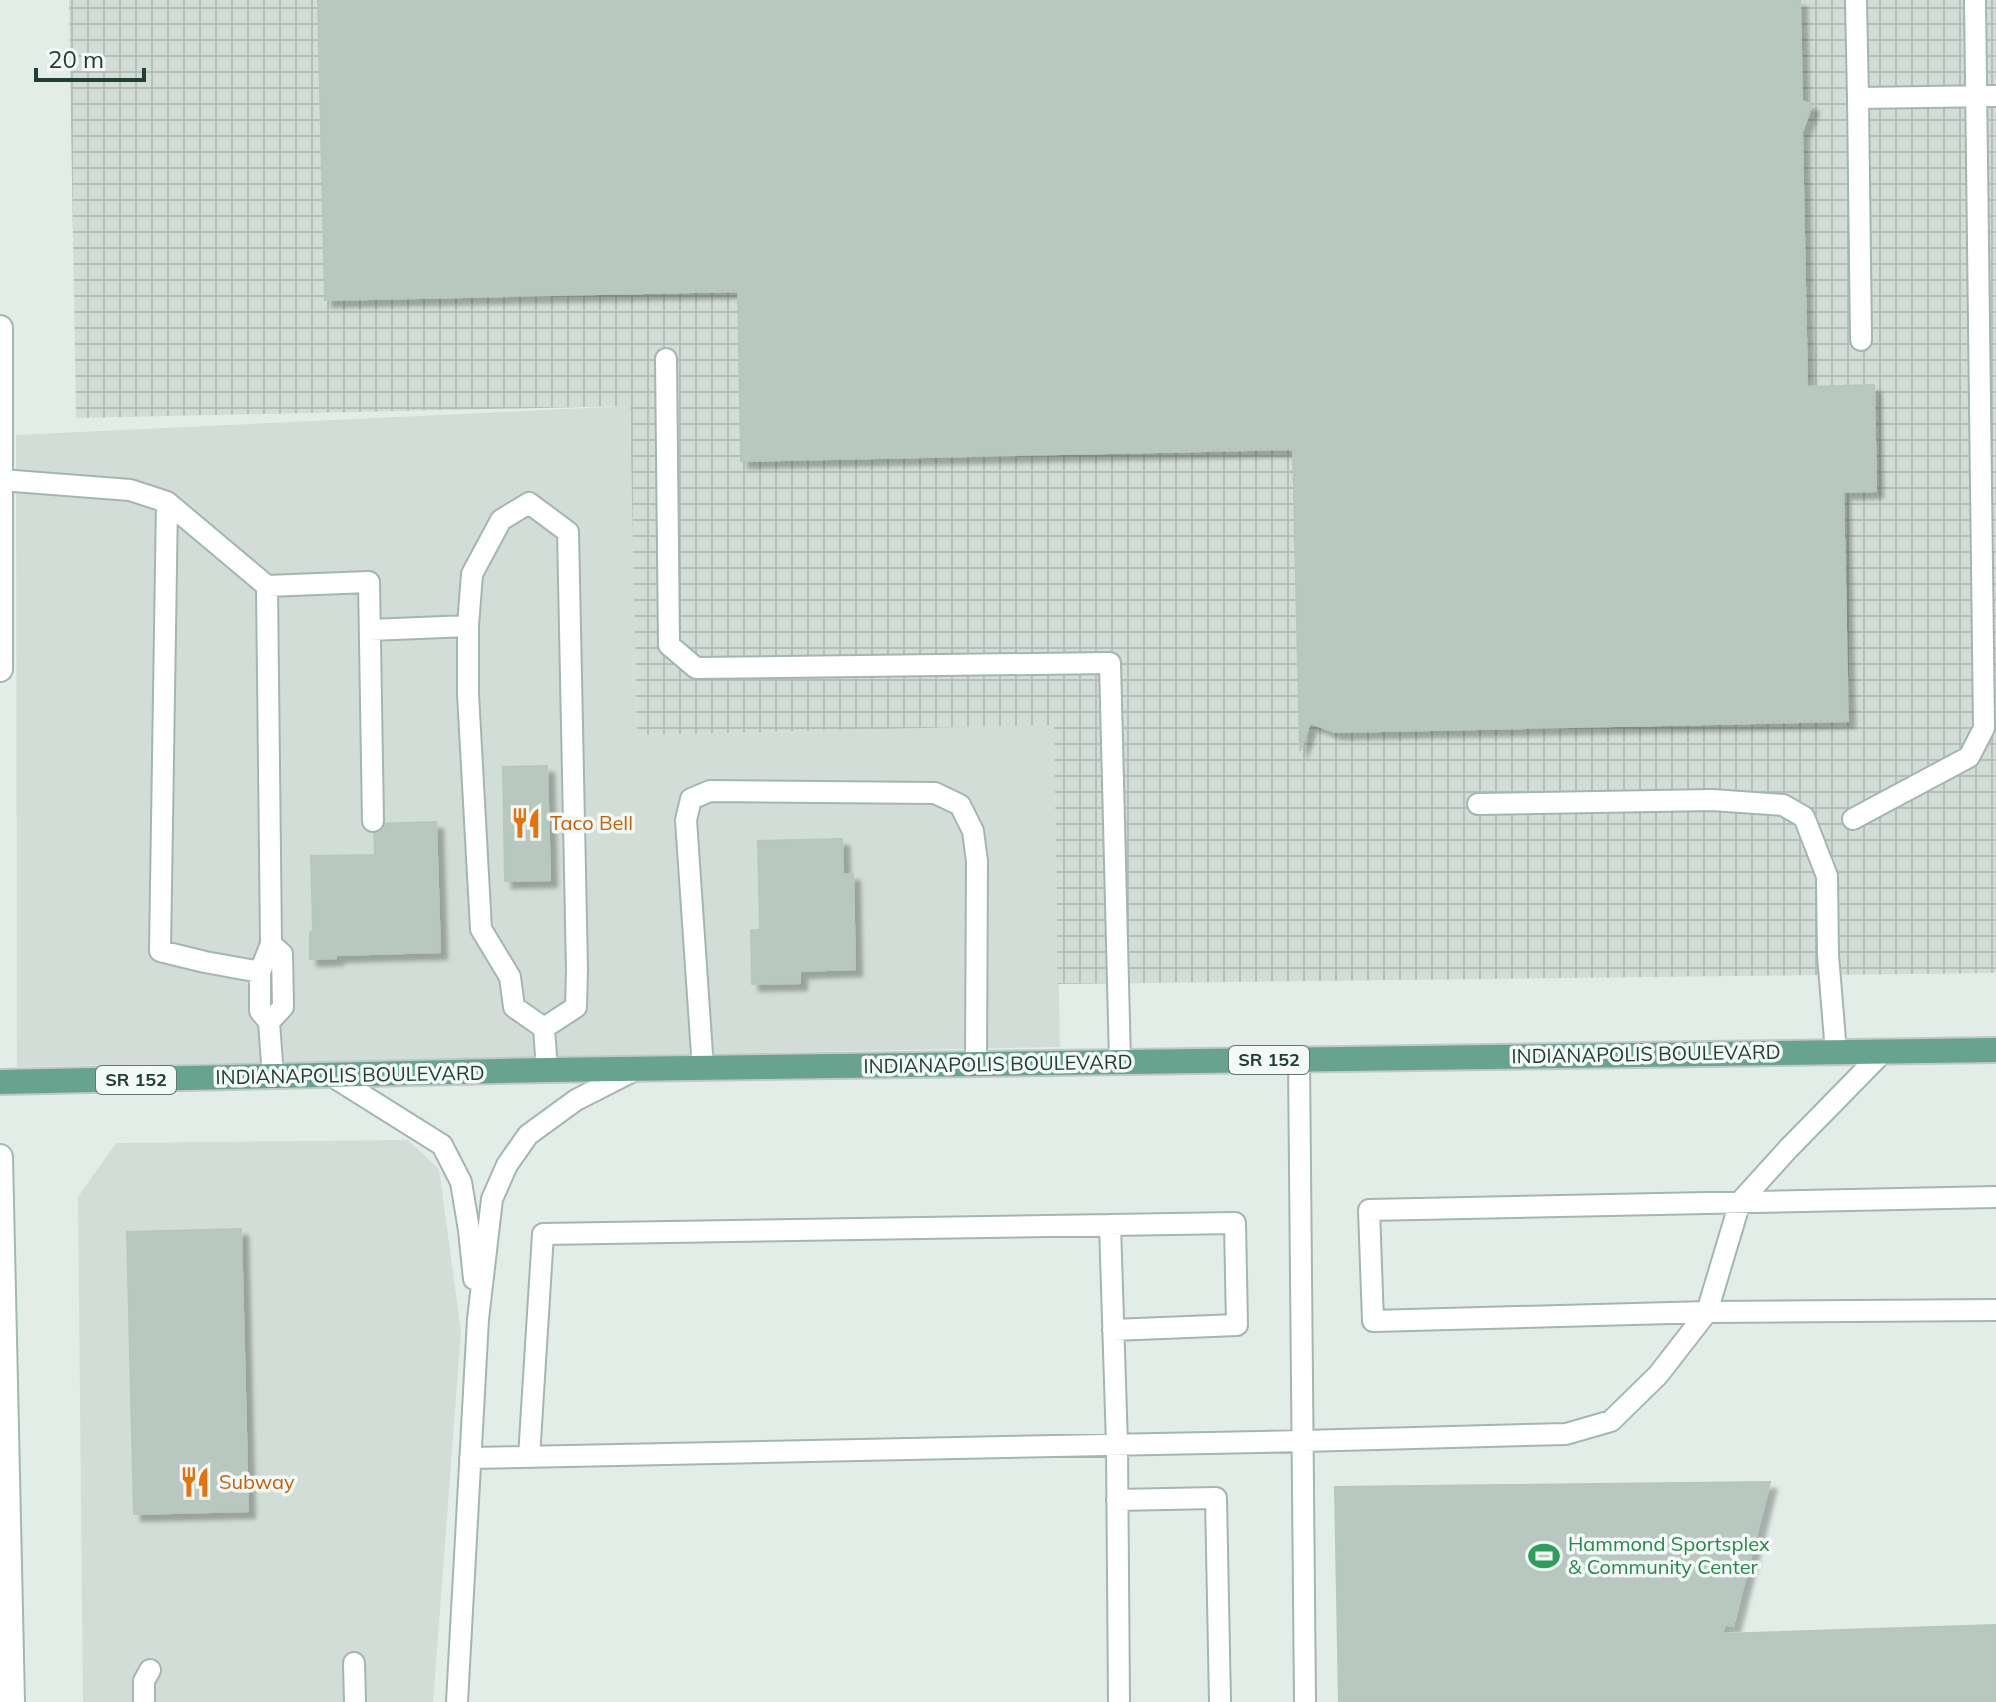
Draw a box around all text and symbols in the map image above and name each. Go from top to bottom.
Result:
scale bar [36,32,144,82]
text: 20 m [48,44,104,74]
restaurant icon: Taco Bell [509,806,543,840]
place label: Taco Bell [550,810,633,835]
street label: INDIANAPOLIS BOULEVARD [1511,1039,1781,1068]
road number: SR 152 [1229,1046,1309,1074]
street label: INDIANAPOLIS BOULEVARD [863,1049,1133,1078]
street label: INDIANAPOLIS BOULEVARD [215,1060,485,1089]
road number: SR 152 [96,1066,176,1094]
restaurant icon: Subway [178,1465,212,1499]
place label: Subway [219,1469,295,1494]
place label: Hammond Sportsplex & Community Center [1568,1531,1770,1579]
sports icon: Hammond Sportsplex & Community Center [1527,1539,1561,1573]

